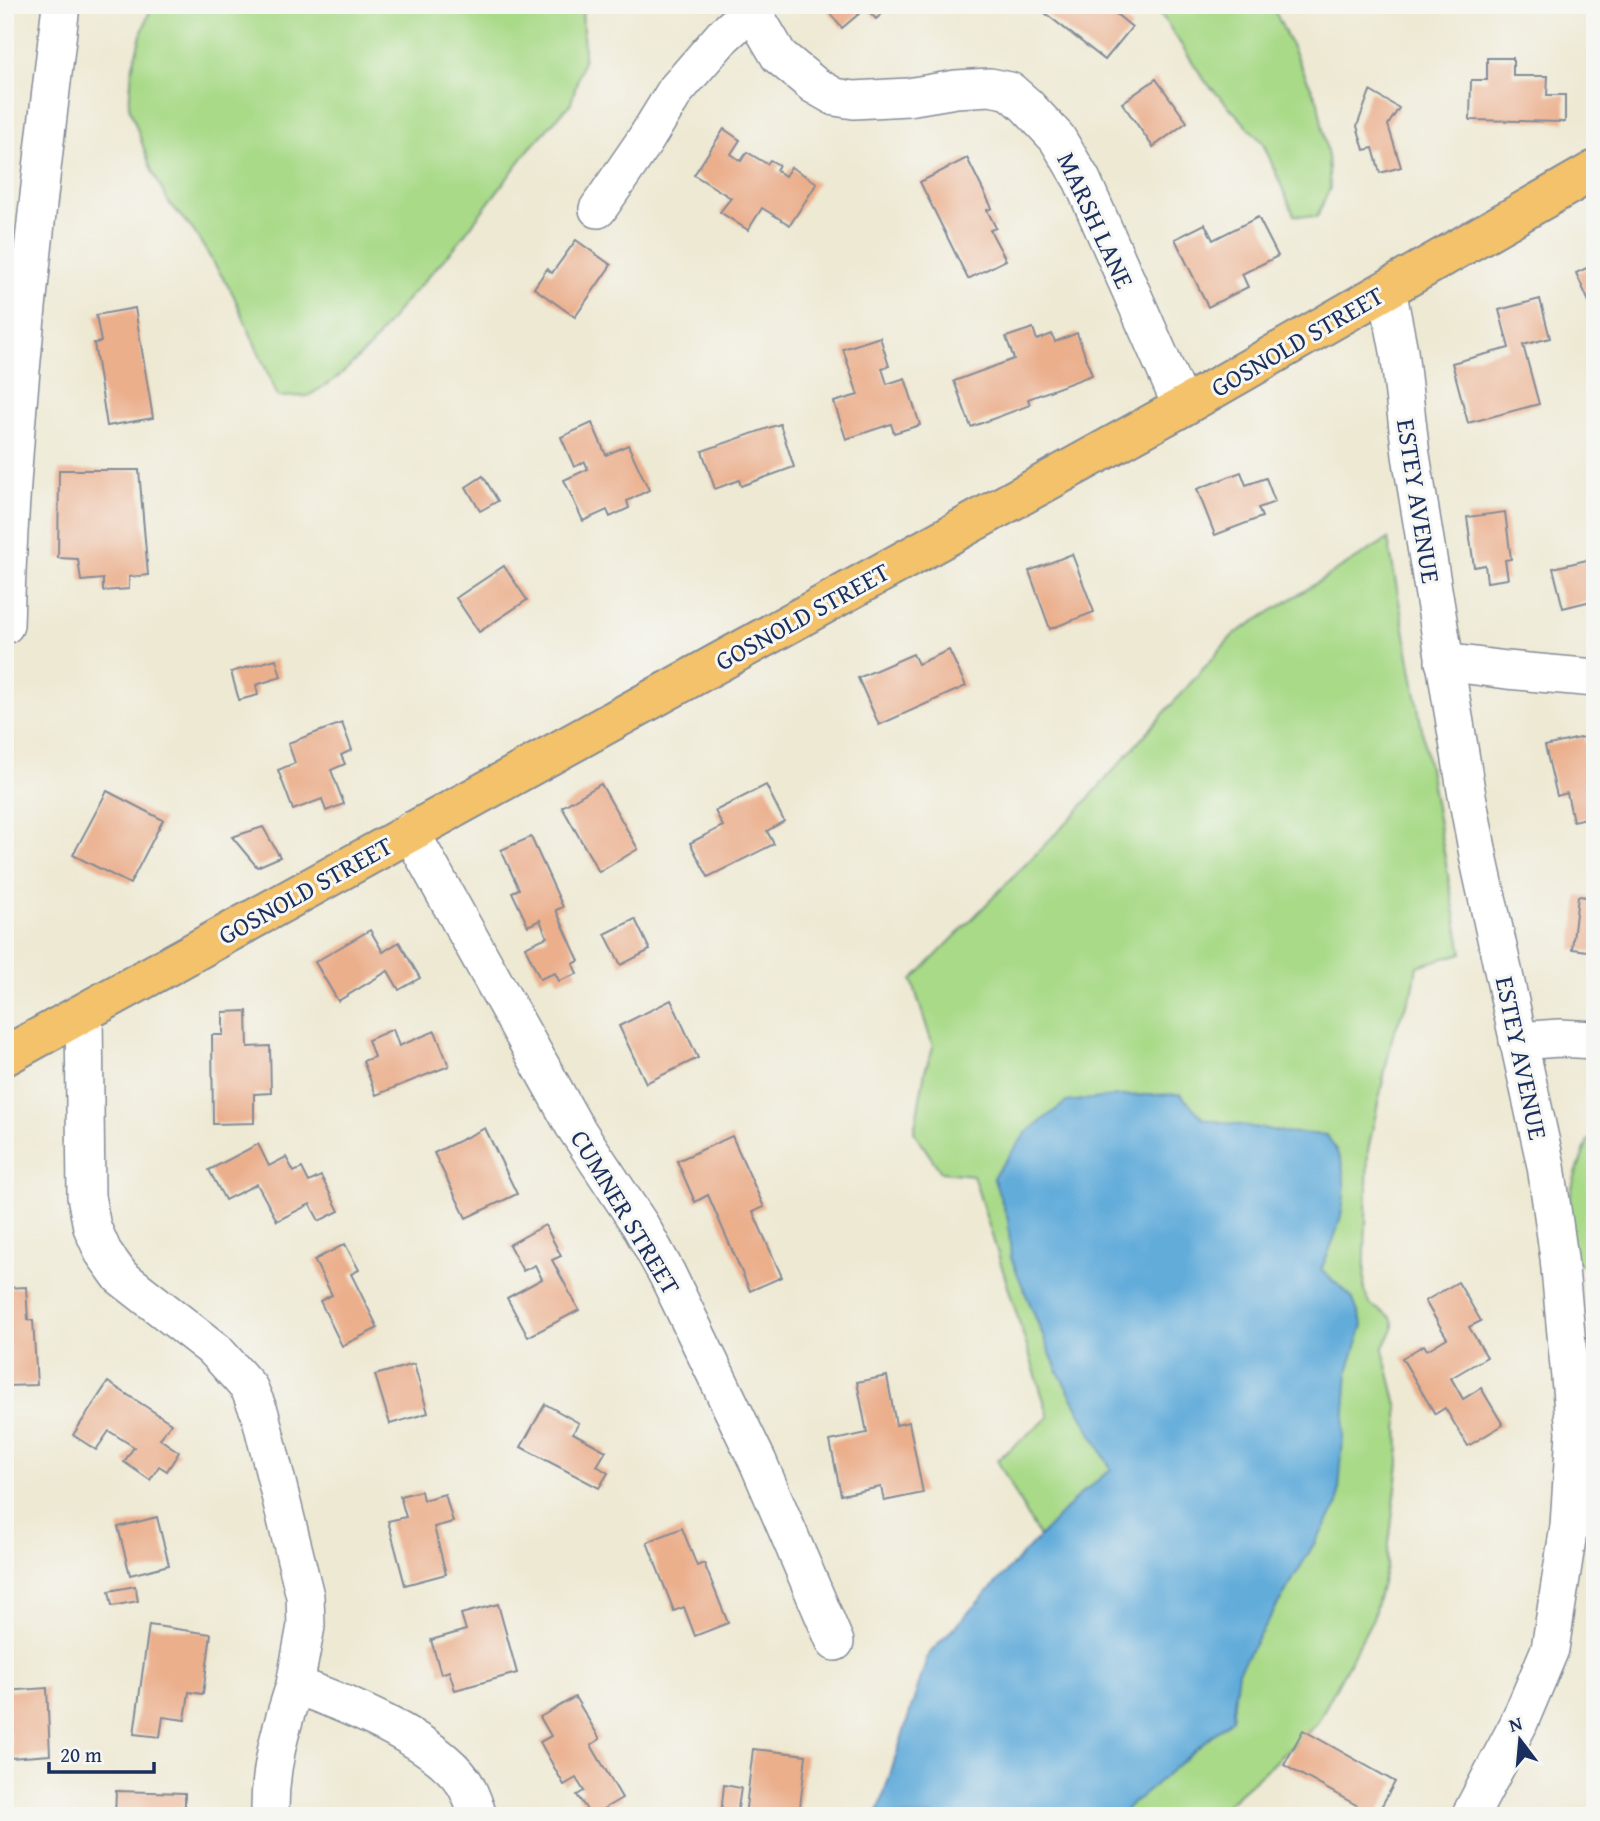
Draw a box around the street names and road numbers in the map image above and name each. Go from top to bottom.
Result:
street label: MARSH LANE [1047,145,1145,295]
street label: GOSNOLD STREET [1203,275,1391,406]
street label: ESTEY AVENUE [1387,416,1451,586]
street label: GOSNOLD STREET [708,552,897,680]
street label: GOSNOLD STREET [211,826,400,954]
street label: ESTEY AVENUE [1486,973,1558,1143]
street label: CUMNER STREET [561,1122,691,1302]

